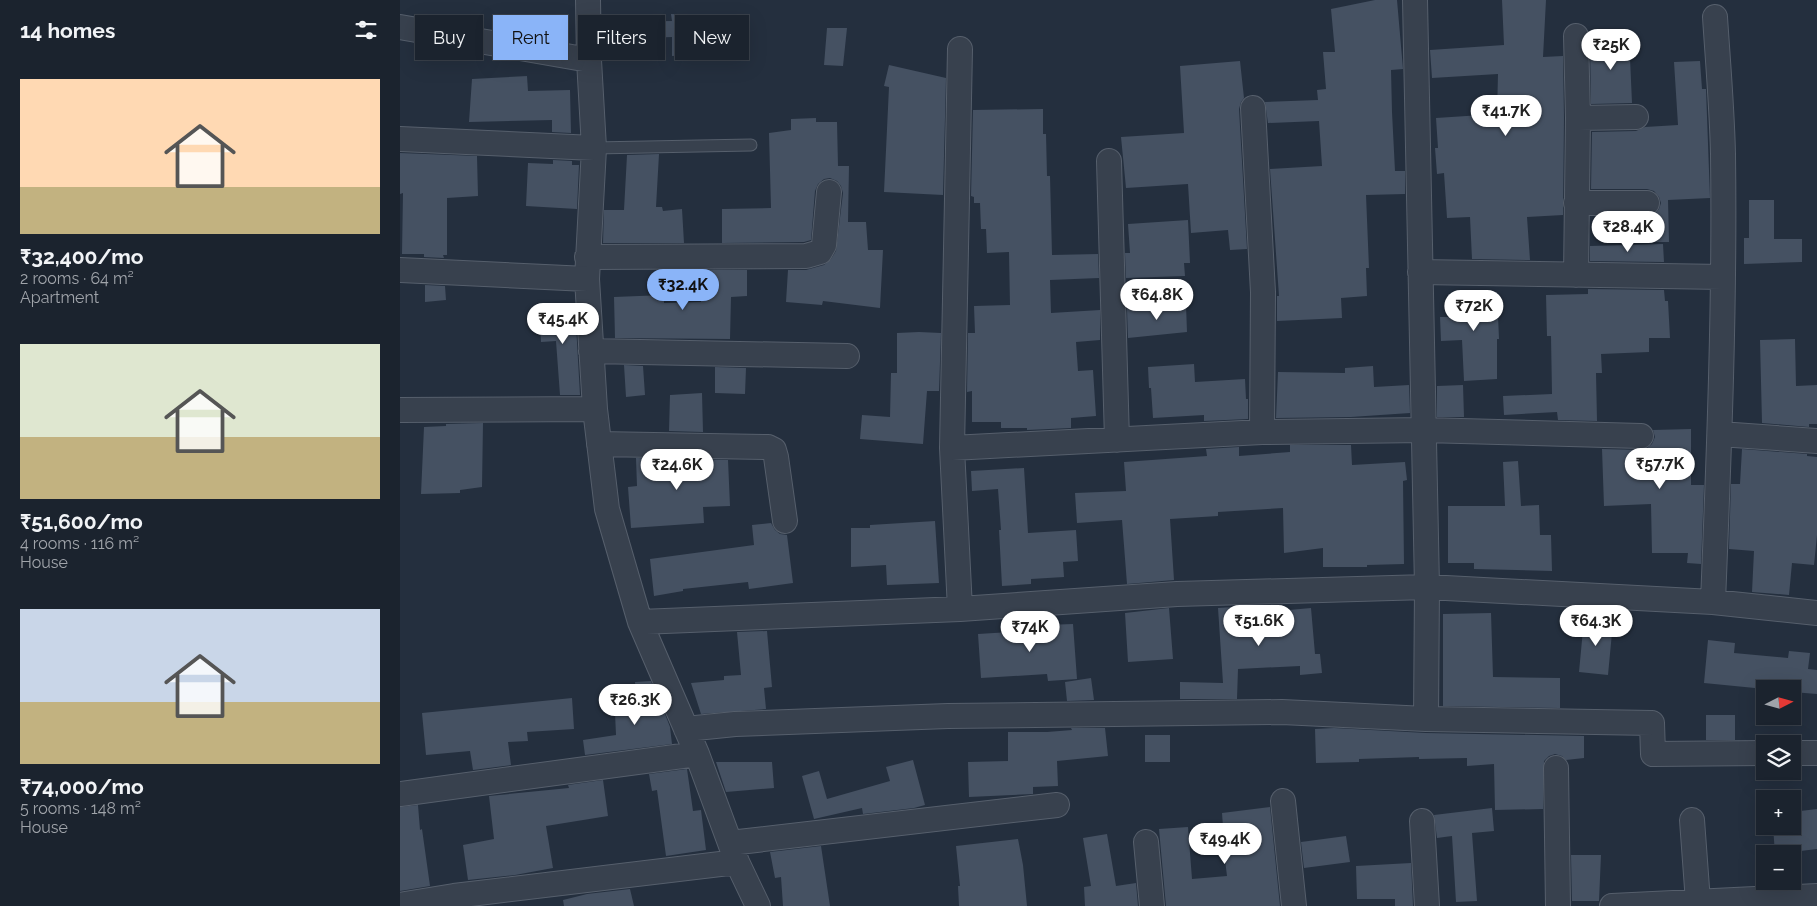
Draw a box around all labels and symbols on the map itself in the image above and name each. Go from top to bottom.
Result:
pin: ₹25K [1581,28,1641,71]
pin: ₹41.7K [1465,94,1547,137]
pin: ₹28.4K [1587,210,1669,253]
pin: ₹32.4K [642,268,724,311]
pin: ₹64.8K [1116,278,1198,321]
pin: ₹72K [1444,290,1504,332]
pin: ₹45.4K [522,302,604,345]
pin: ₹24.6K [636,448,718,491]
pin: ₹57.7K [1619,448,1701,490]
pin: ₹51.6K [1218,604,1300,647]
pin: ₹64.3K [1555,604,1637,647]
pin: ₹74K [1000,610,1060,653]
north arrow [1756,680,1801,725]
pin: ₹26.3K [594,684,676,726]
pin: ₹49.4K [1184,822,1266,865]

